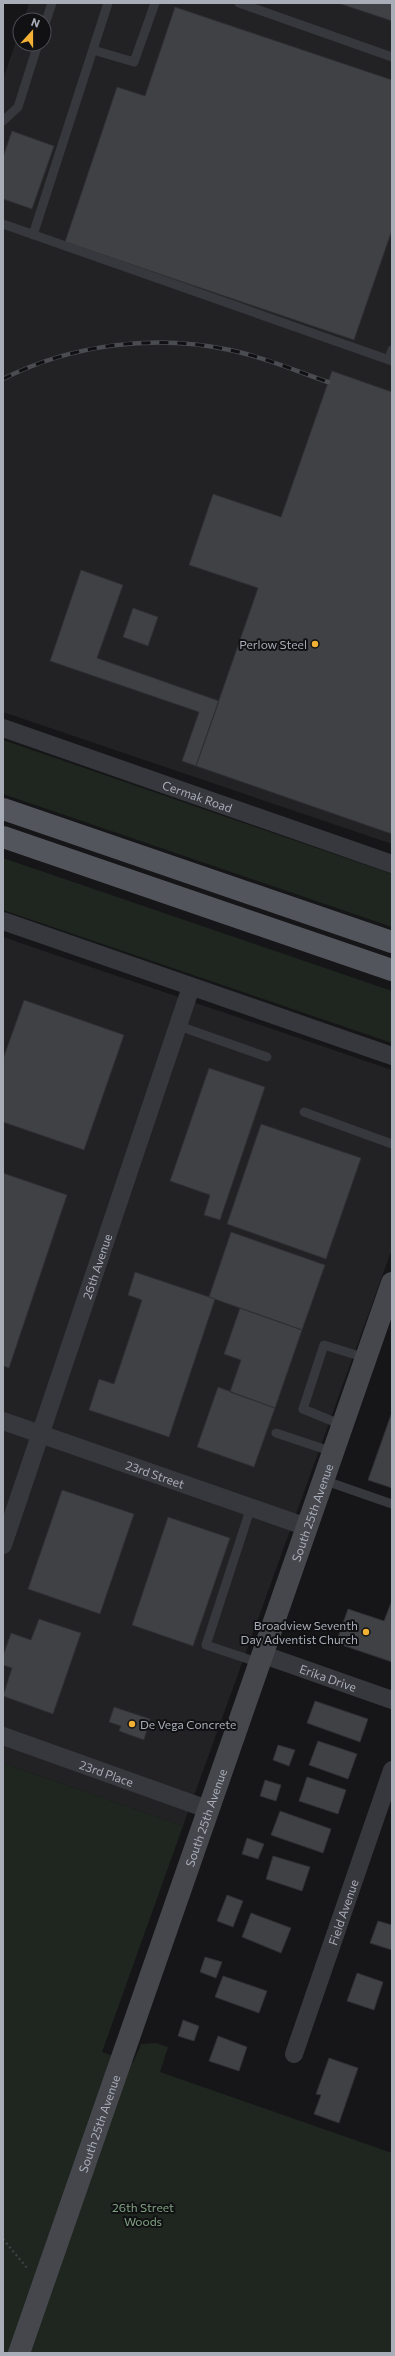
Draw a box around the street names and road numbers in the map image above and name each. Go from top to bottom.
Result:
street label: Cermak Road [161,777,234,815]
street label: 26th Avenue [79,1232,114,1301]
street label: 23rd Street [124,1457,186,1491]
street label: South 25th Avenue [288,1462,335,1563]
street label: Erika Drive [298,1661,358,1694]
street label: 23rd Place [78,1757,136,1789]
street label: South 25th Avenue [182,1767,229,1868]
street label: Field Avenue [325,1877,361,1947]
street label: South 25th Avenue [75,2073,123,2174]

